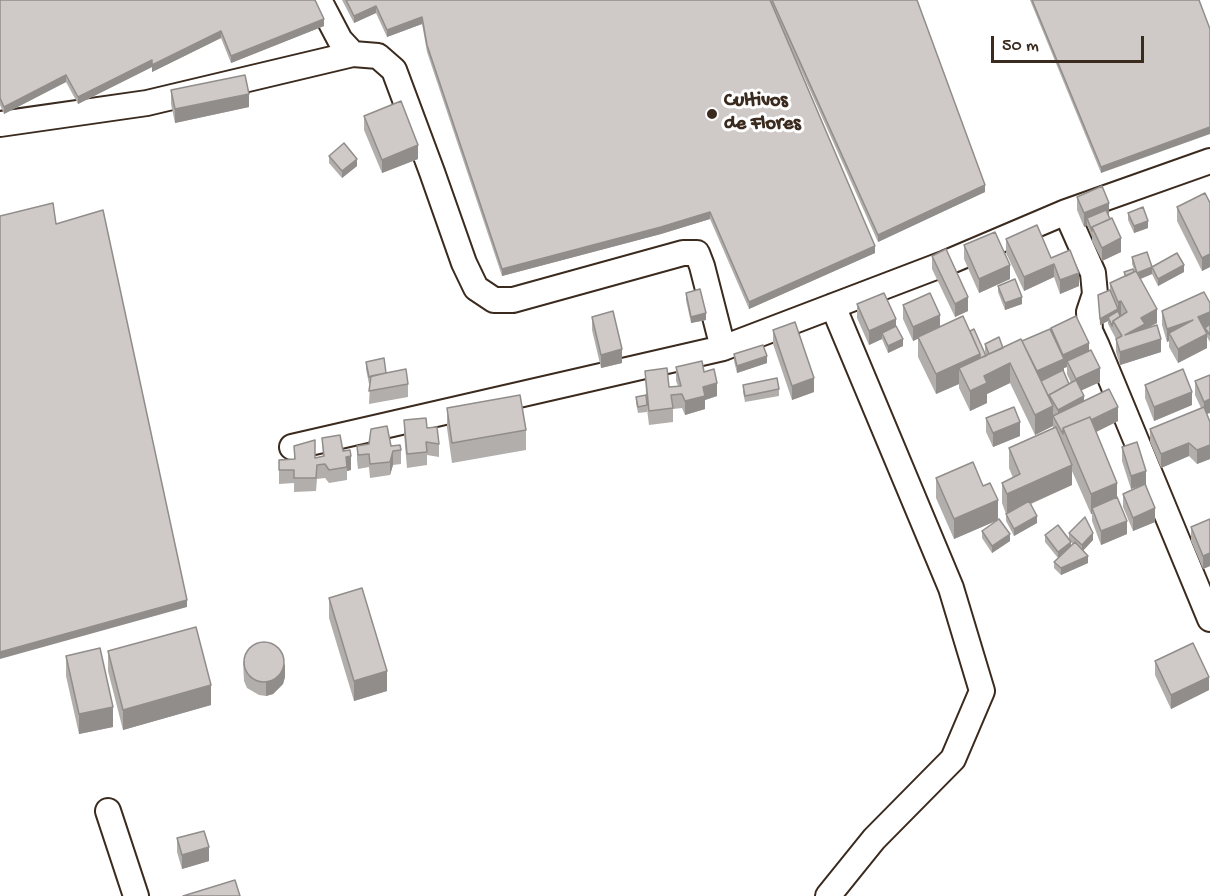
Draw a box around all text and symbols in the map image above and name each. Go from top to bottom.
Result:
scale bar [994,24,1147,62]
text: 50 m [1002,36,1039,57]
place label: Cultivos de Flores [724,90,801,137]
marker: Cultivos de Flores [705,107,719,121]

